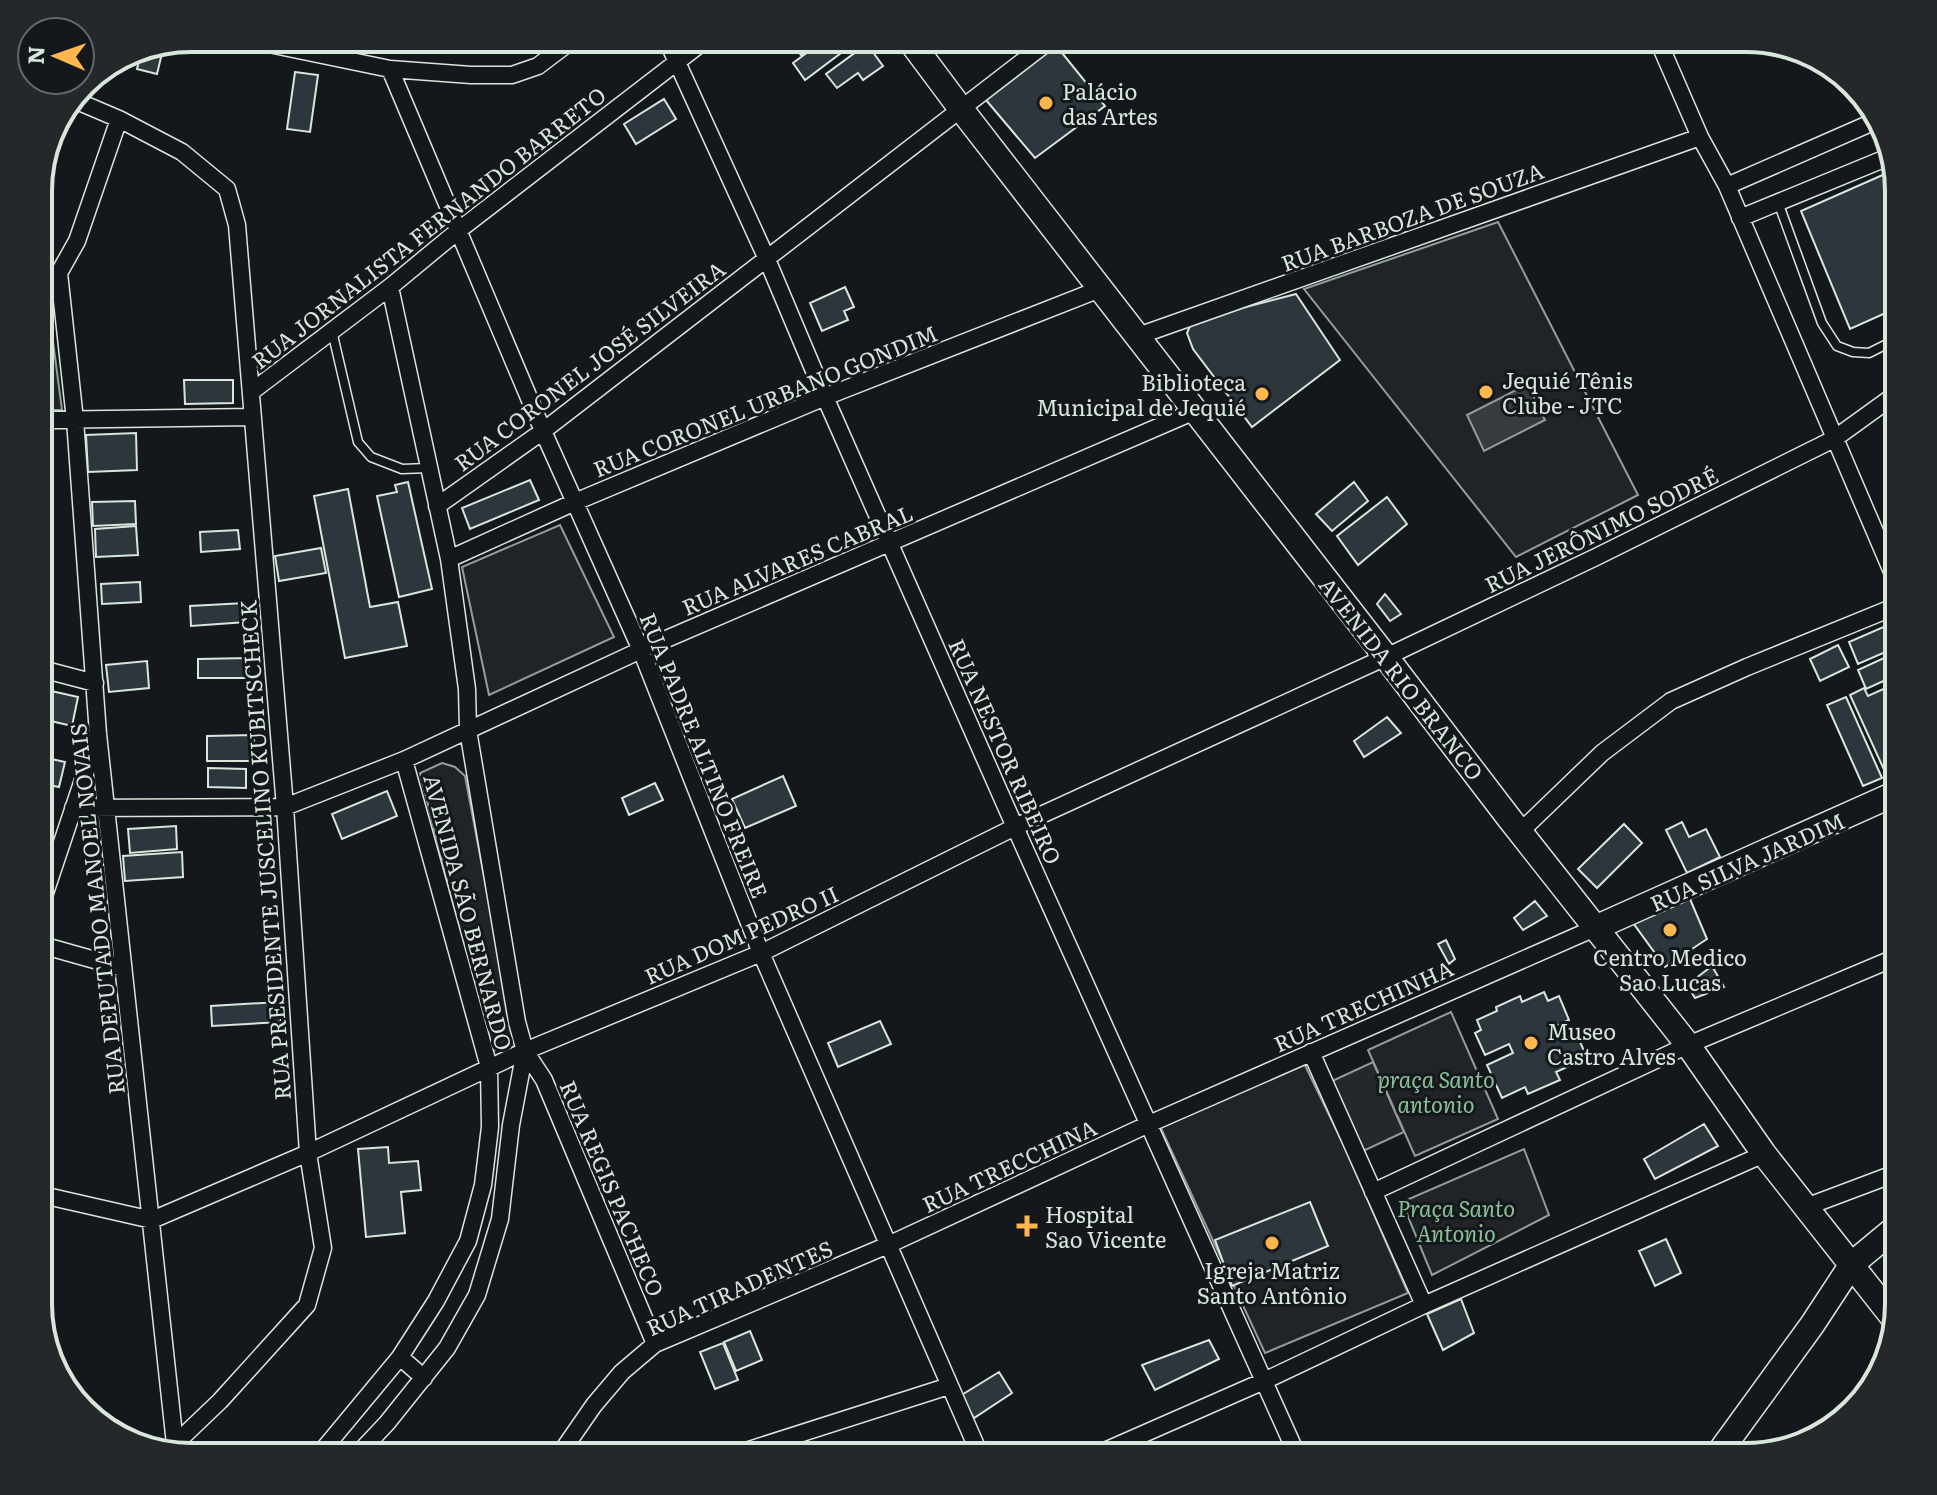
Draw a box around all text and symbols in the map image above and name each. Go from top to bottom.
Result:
north arrow [16,16,96,96]
text: N [18,45,51,65]
place label: Palácio das Artes [1062,74,1157,132]
street label: RUA JORNALISTA FERNANDO BARRETO [244,78,612,376]
marker: Palácio das Artes [1037,94,1055,112]
street label: RUA BARBOZA DE SOUZA [1276,153,1548,279]
street label: RUA CORONEL JOSÉ SILVEIRA [447,252,731,478]
street label: RUA CORONEL URBANO GONDIM [588,316,942,484]
place label: Jequié Tênis Clube - JTC [1502,363,1633,421]
place label: Biblioteca Municipal de Jequié [1036,365,1246,423]
marker: Jequié Tênis Clube - JTC [1477,383,1495,401]
marker: Biblioteca Municipal de Jequié [1253,385,1271,403]
street label: RUA JERÔNIMO SODRÉ [1479,458,1723,600]
street label: RUA ALVARES CABRAL [676,495,918,623]
street label: AVENIDA RIO BRANCO [1312,569,1492,787]
street label: RUA PRESIDENTE JUSCELINO KUBITSCHECK [230,598,298,1101]
street label: RUA PADRE ALTINO FREIRE [633,607,777,903]
street label: RUA NESTOR RIBEIRO [941,633,1071,869]
street label: RUA DEPUTADO MANOEL NOVAIS [60,722,132,1096]
street label: AVENIDA SÃO BERNARDO [416,770,522,1054]
street label: RUA SILVA JARDIM [1644,803,1850,919]
street label: RUA DOM PEDRO II [639,876,843,992]
marker: Centro Medico Sao Lucas [1661,921,1679,939]
place label: Centro Medico Sao Lucas [1593,940,1747,998]
street label: RUA TRECHINHA [1268,951,1458,1059]
place label: Museo Castro Alves [1547,1014,1676,1072]
marker: Museo Castro Alves [1522,1034,1540,1052]
park label: praça Santo antonio [1377,1062,1495,1120]
street label: RUA REGIS PACHECO [553,1075,673,1301]
street label: RUA TRECCHINA [916,1110,1102,1220]
park label: Praça Santo Antonio [1397,1191,1515,1249]
place label: Hospital Sao Vicente [1045,1197,1166,1255]
marker: Hospital Sao Vicente [1016,1215,1038,1237]
street label: RUA TIRADENTES [640,1231,838,1343]
marker: Igreja Matriz Santo Antônio [1263,1234,1281,1252]
place label: Igreja Matriz Santo Antônio [1197,1253,1347,1311]

